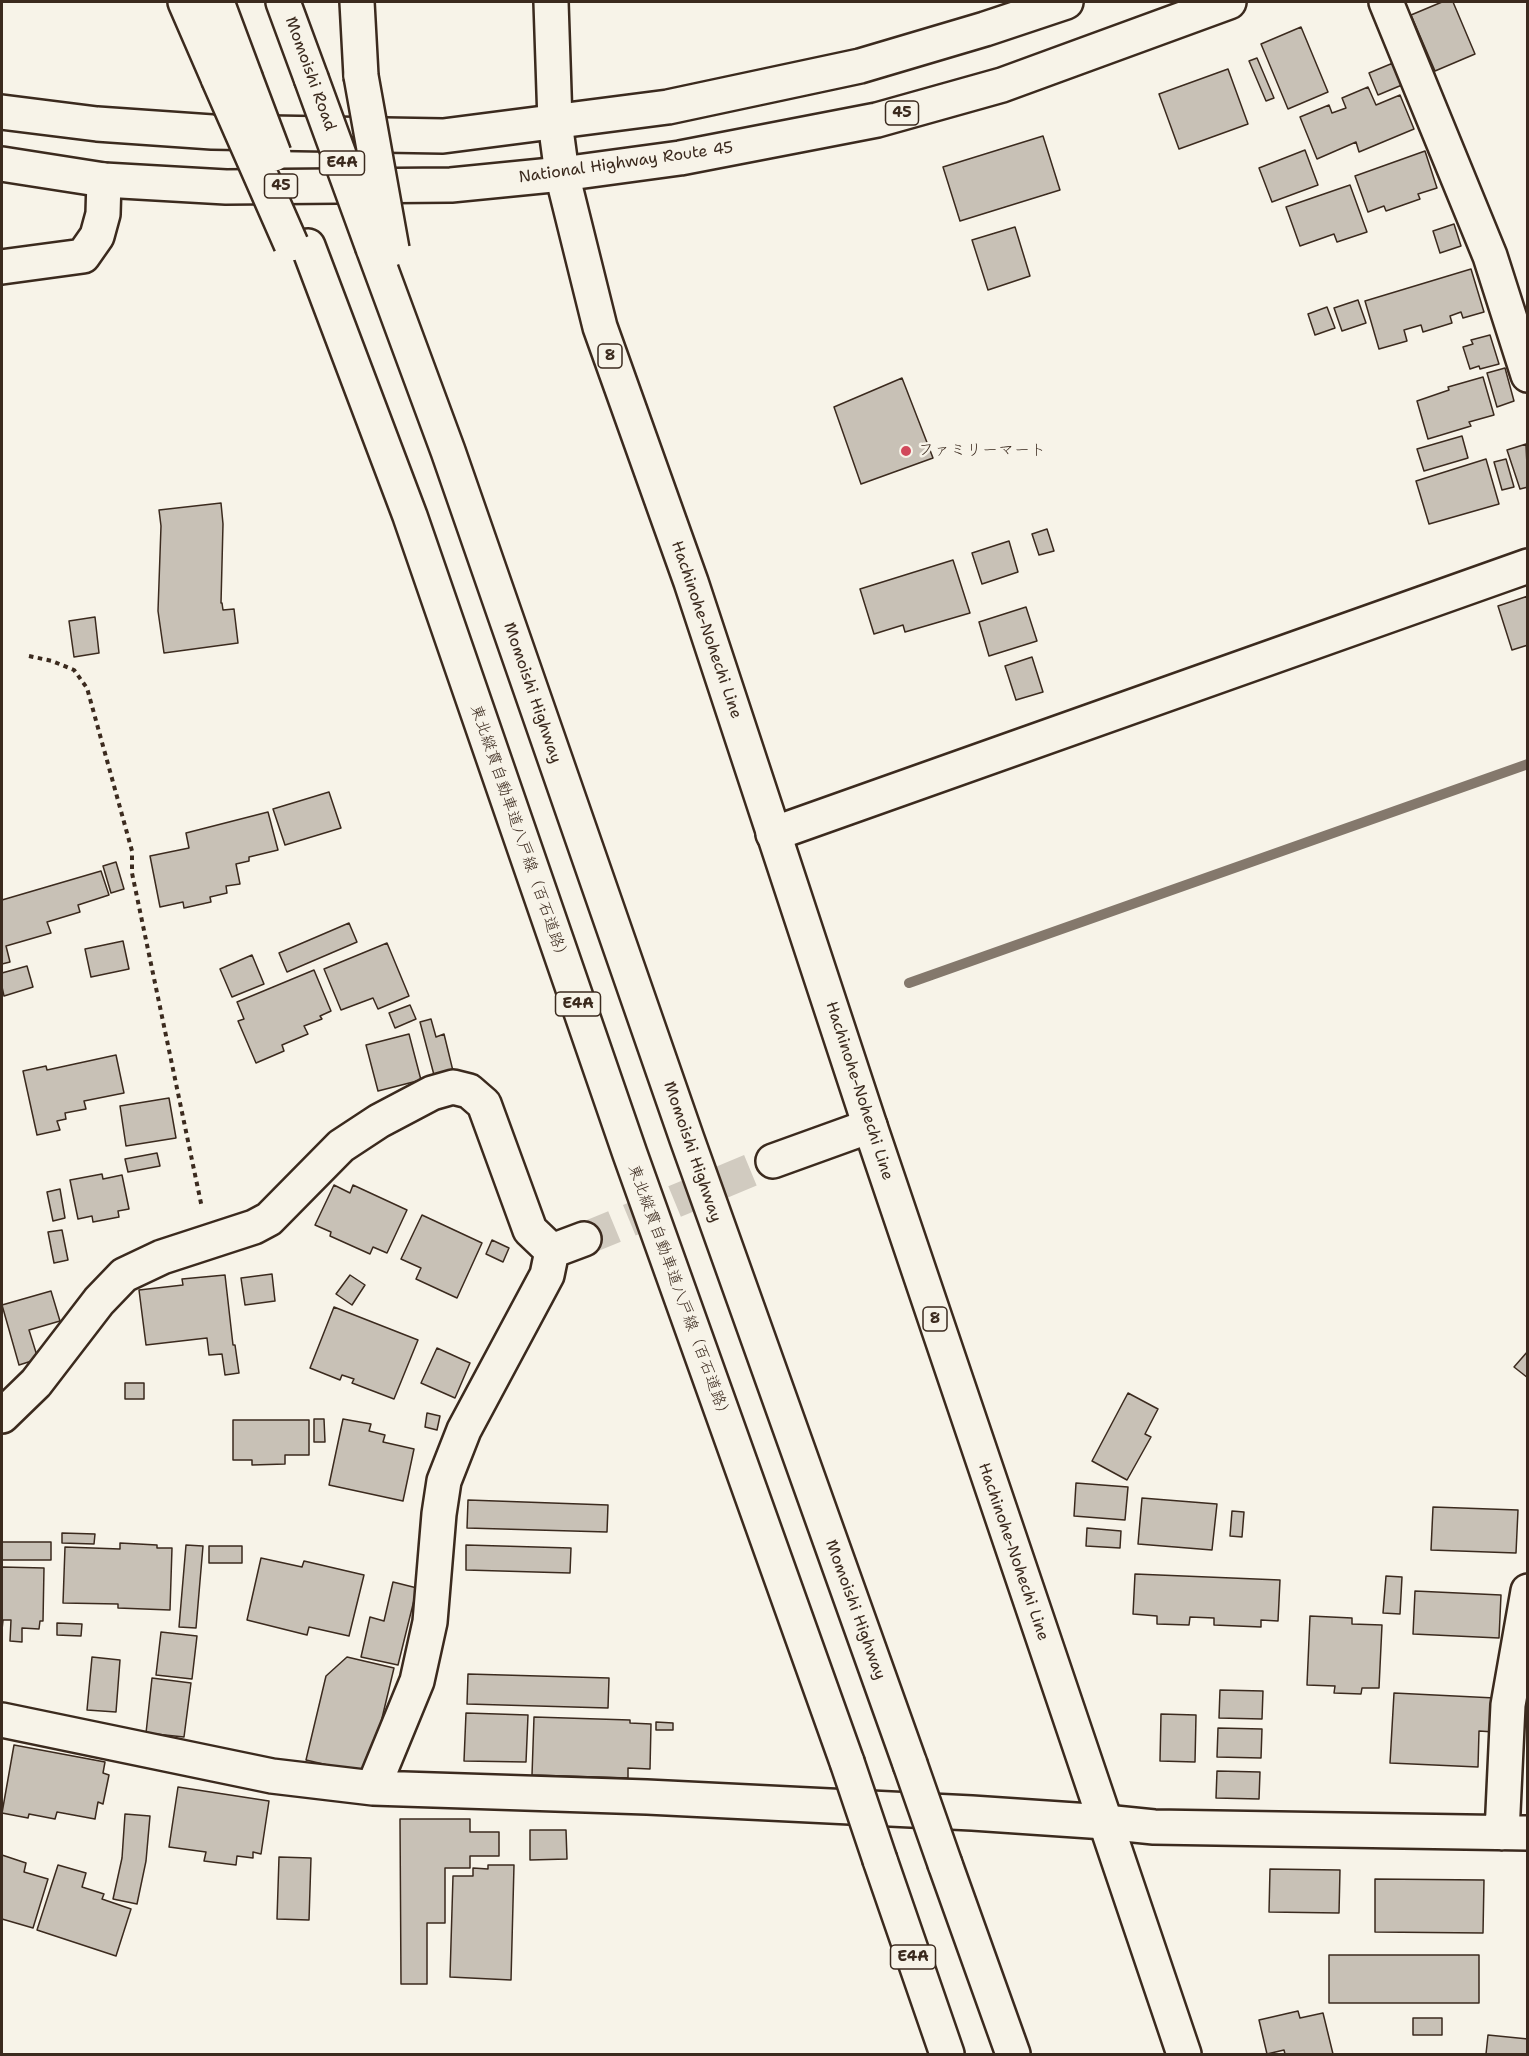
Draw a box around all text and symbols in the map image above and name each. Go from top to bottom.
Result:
street label: Momoishi Road [280,14,340,134]
road number: 45 [886,101,918,125]
street label: National Highway Route 45 [517,138,735,188]
road number: E4A [320,151,364,175]
road number: 45 [264,174,298,198]
road number: 8 [598,344,622,368]
place label: ファミリーマート [918,441,1046,461]
marker: ファミリーマート [899,444,913,458]
street label: Hachinohe-Nohechi Line [667,539,745,721]
street label: Momoishi Highway [499,620,565,766]
street label: 東北縦貫自動車道八戸線（百石道路） [466,702,572,966]
road number: E4A [556,992,600,1016]
street label: Hachinohe-Nohechi Line [821,999,897,1183]
street label: Momoishi Highway [659,1079,725,1225]
street label: 東北縦貫自動車道八戸線（百石道路） [623,1162,735,1424]
road number: 8 [923,1307,947,1331]
street label: Hachinohe-Nohechi Line [974,1461,1052,1643]
street label: Momoishi Highway [821,1537,889,1683]
road number: E4A [890,1945,936,1969]

